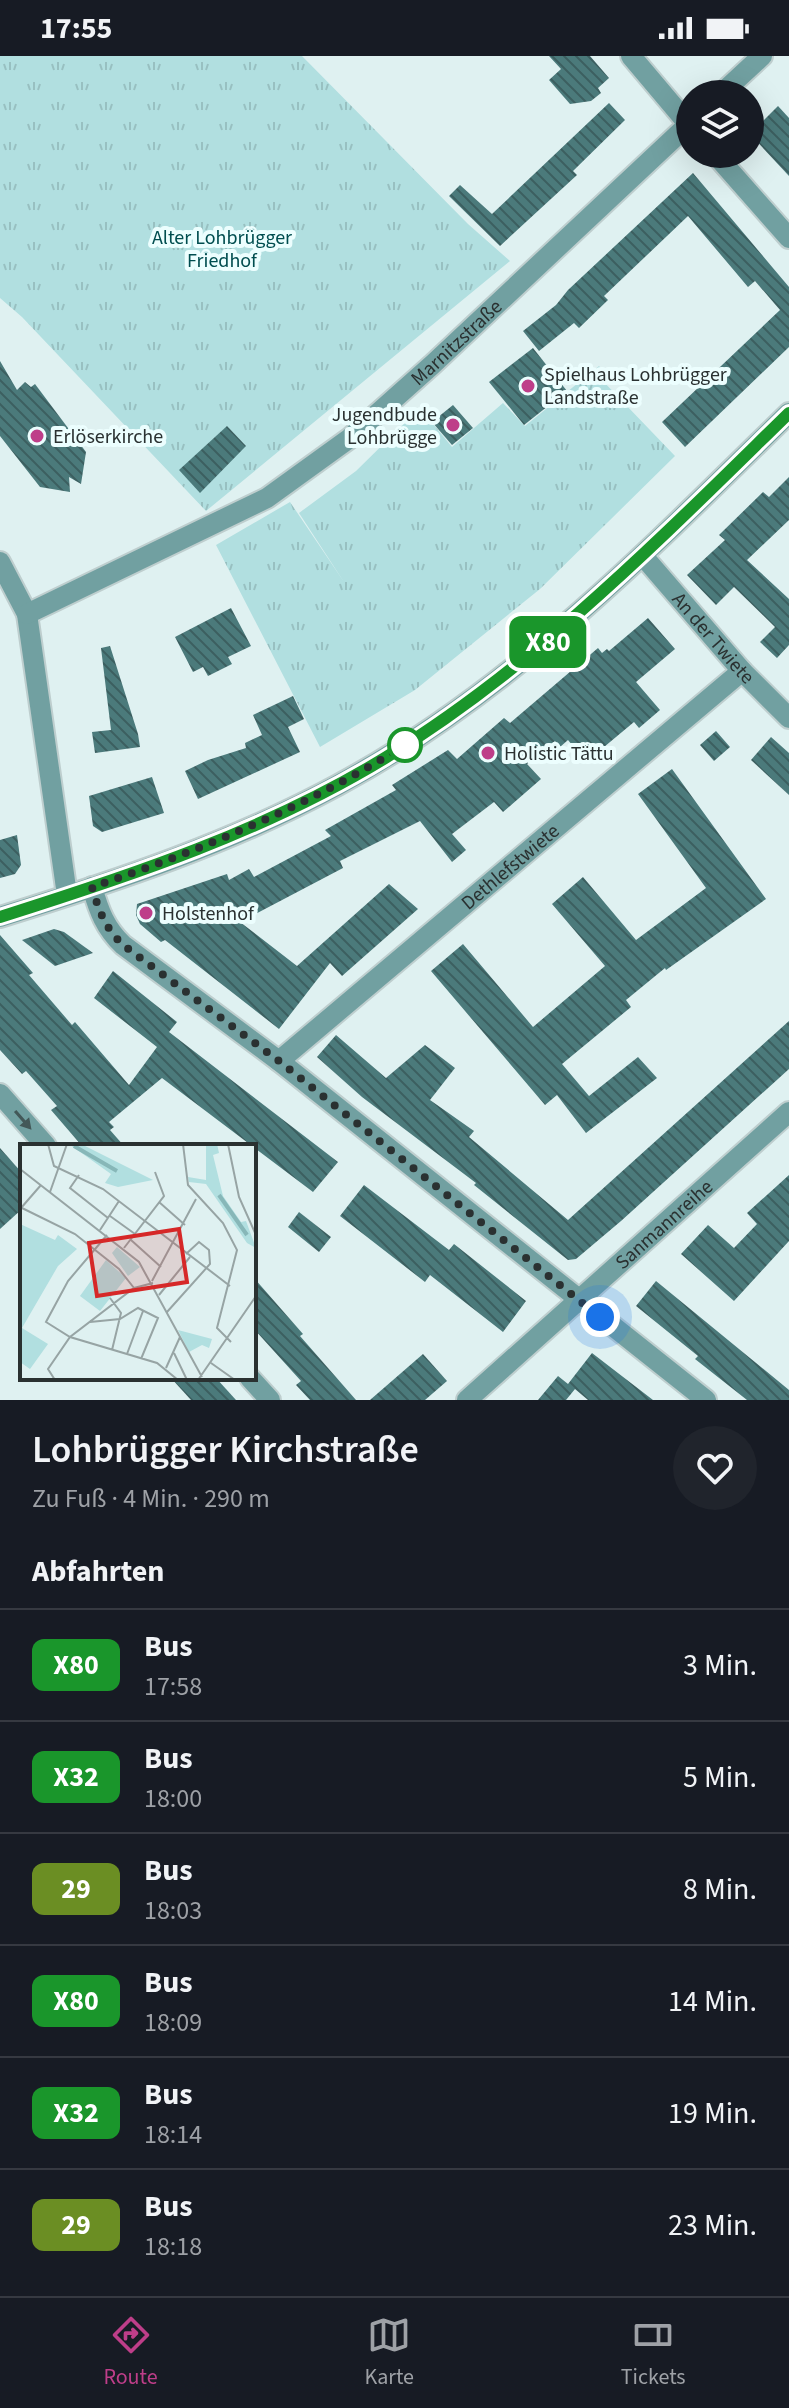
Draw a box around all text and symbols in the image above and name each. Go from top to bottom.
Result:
text: 17:55 [40,7,112,50]
map controls [676,80,764,168]
button: layers [676,80,764,168]
park label: Alter Lohbrügger Friedhof [152,224,292,275]
street label: Marnitzstraße [405,293,509,393]
place label: Spielhaus Lohbrügger Landstraße [544,361,727,412]
marker: Spielhaus Lohbrügger Landstraße [519,377,537,395]
place label: Jugendbude Lohbrügge [332,401,437,452]
marker: Jugendbude Lohbrügge [444,416,462,434]
place label: Erlöserkirche [53,423,163,451]
marker: Erlöserkirche [28,427,46,445]
street label: An der Twiete [665,586,760,691]
line badge: X80 [502,616,594,668]
text: X80 [525,622,571,662]
unlabelled marker [388,728,422,762]
place label: Holistic Tättu [504,740,614,768]
marker: Holistic Tättu [479,744,497,762]
street label: Dethlefstwiete [455,818,566,917]
place label: Holstenhof [162,900,255,928]
marker: Holstenhof [137,904,155,922]
one-way arrow [14,1109,31,1129]
inset map [20,1144,256,1380]
street label: Sanmannreihe [609,1173,720,1276]
your location [580,1297,620,1337]
text: Lohbrügger Kirchstraße [32,1423,419,1477]
button: heart [673,1426,757,1510]
text: Zu Fuß · 4 Min. · 290 m [32,1480,270,1517]
text: Abfahrten [32,1550,164,1593]
text: Bus [144,1625,192,1668]
text: 3 Min. [683,1644,757,1687]
text: X80 [53,1645,99,1685]
text: 17:58 [144,1668,202,1705]
text: Bus [144,1737,192,1780]
text: 5 Min. [683,1756,757,1799]
text: X32 [53,1757,99,1797]
text: 18:00 [144,1780,202,1817]
text: Bus [144,1849,192,1892]
text: 8 Min. [683,1868,757,1911]
text: 29 [61,1869,91,1909]
text: 18:03 [144,1892,202,1929]
text: Bus [144,1961,192,2004]
text: 14 Min. [668,1980,757,2023]
text: X80 [53,1981,99,2021]
text: 18:09 [144,2004,202,2041]
text: Bus [144,2073,192,2116]
text: 19 Min. [668,2092,757,2135]
text: X32 [53,2093,99,2133]
text: 18:14 [144,2116,202,2153]
text: Bus [144,2185,192,2228]
text: 23 Min. [668,2204,757,2247]
text: 29 [61,2205,91,2245]
text: 18:18 [144,2228,202,2265]
tab: Route [103,2313,158,2393]
tab: Karte [364,2313,414,2393]
tab: Tickets [621,2313,686,2393]

